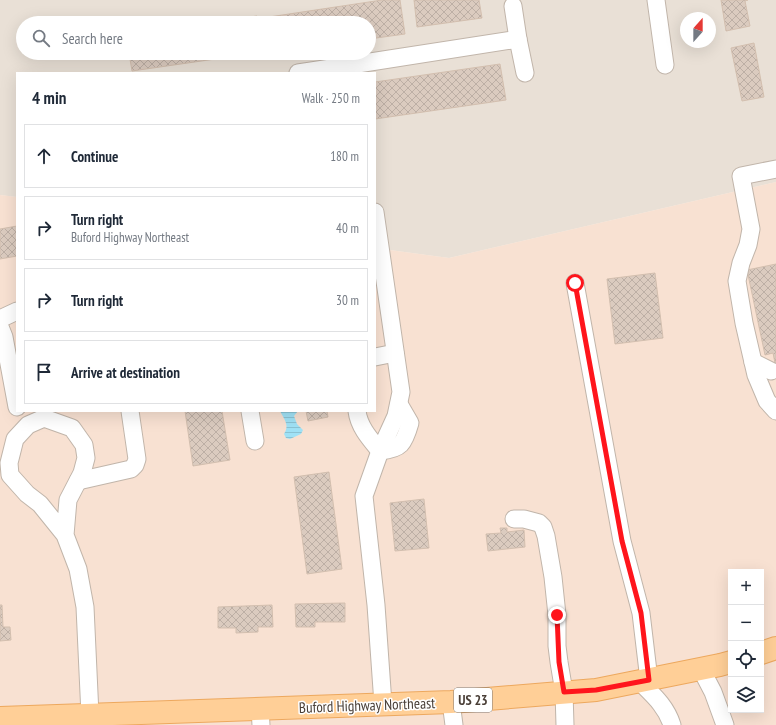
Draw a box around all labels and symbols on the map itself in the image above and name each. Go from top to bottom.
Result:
north arrow [680,12,716,48]
route start [566,274,584,292]
route end [548,606,566,624]
road number: US 23 [454,688,492,712]
street label: Buford Highway Northeast [299,693,435,717]

